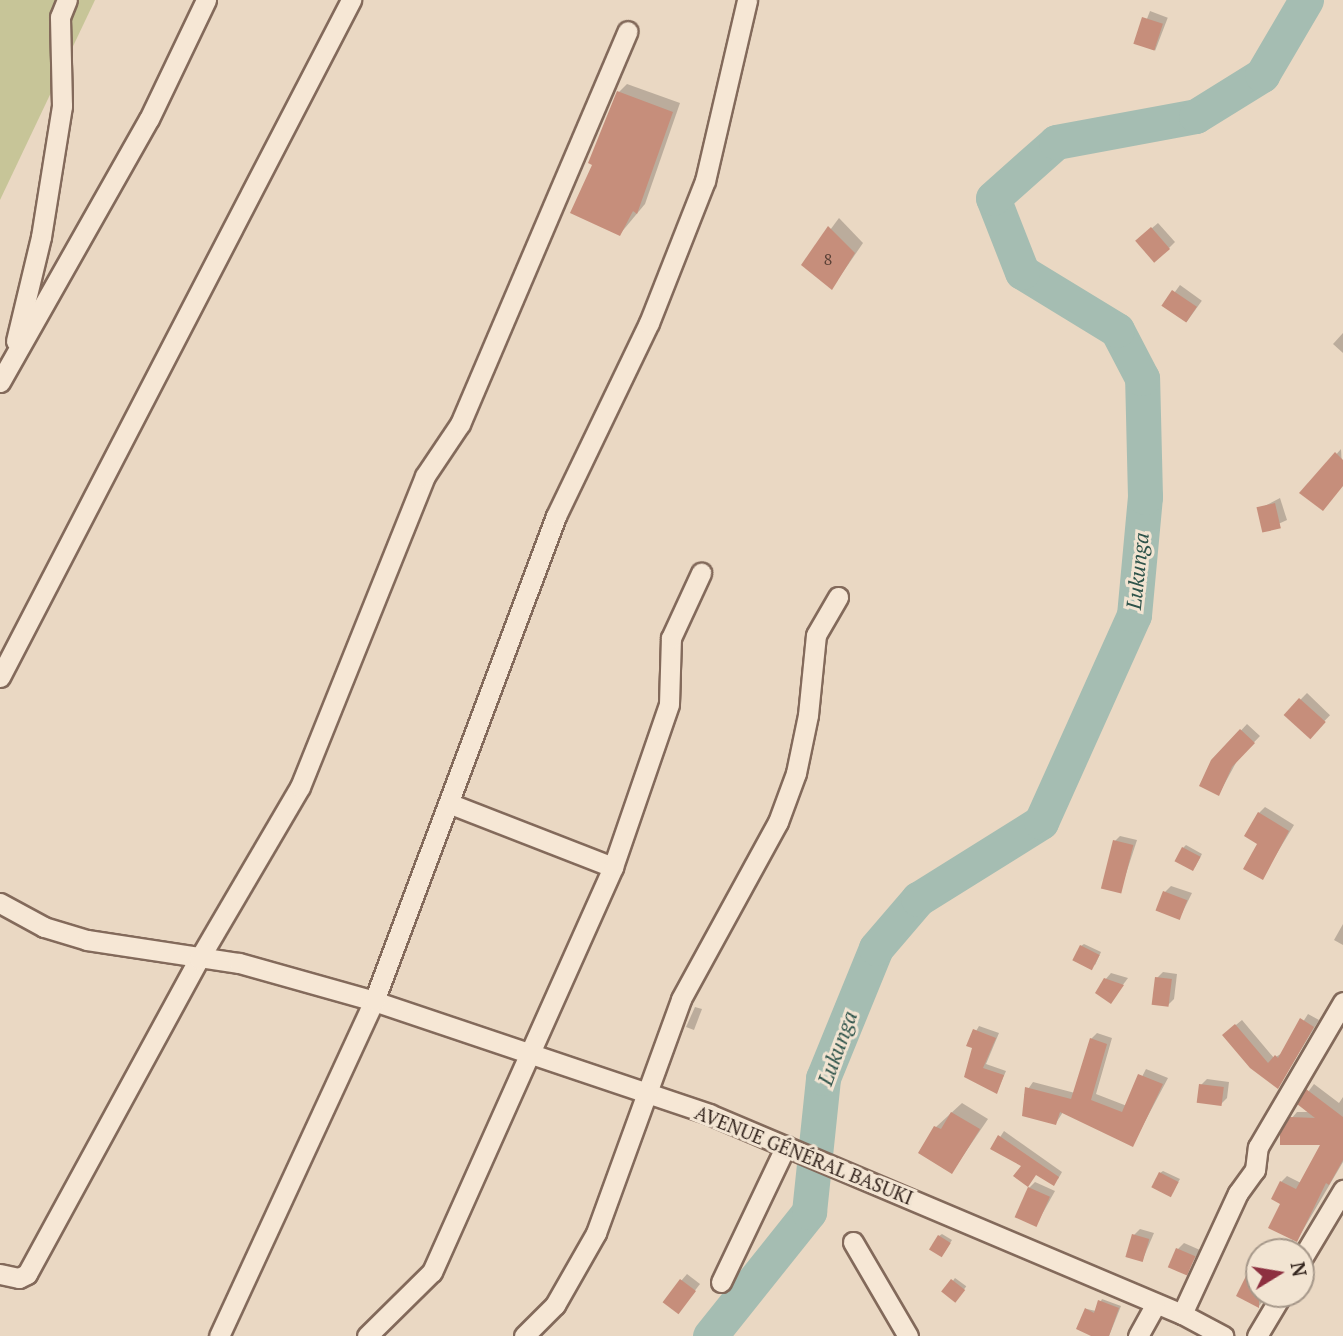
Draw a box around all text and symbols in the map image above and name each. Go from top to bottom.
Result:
house number: 8 [824,249,832,269]
water label: Lukunga [1120,531,1154,611]
water label: Lukunga [812,1007,862,1089]
street label: AVENUE GÉNÉRAL BASUKI [692,1101,916,1209]
north arrow [1245,1238,1315,1308]
text: N [1285,1260,1313,1279]

